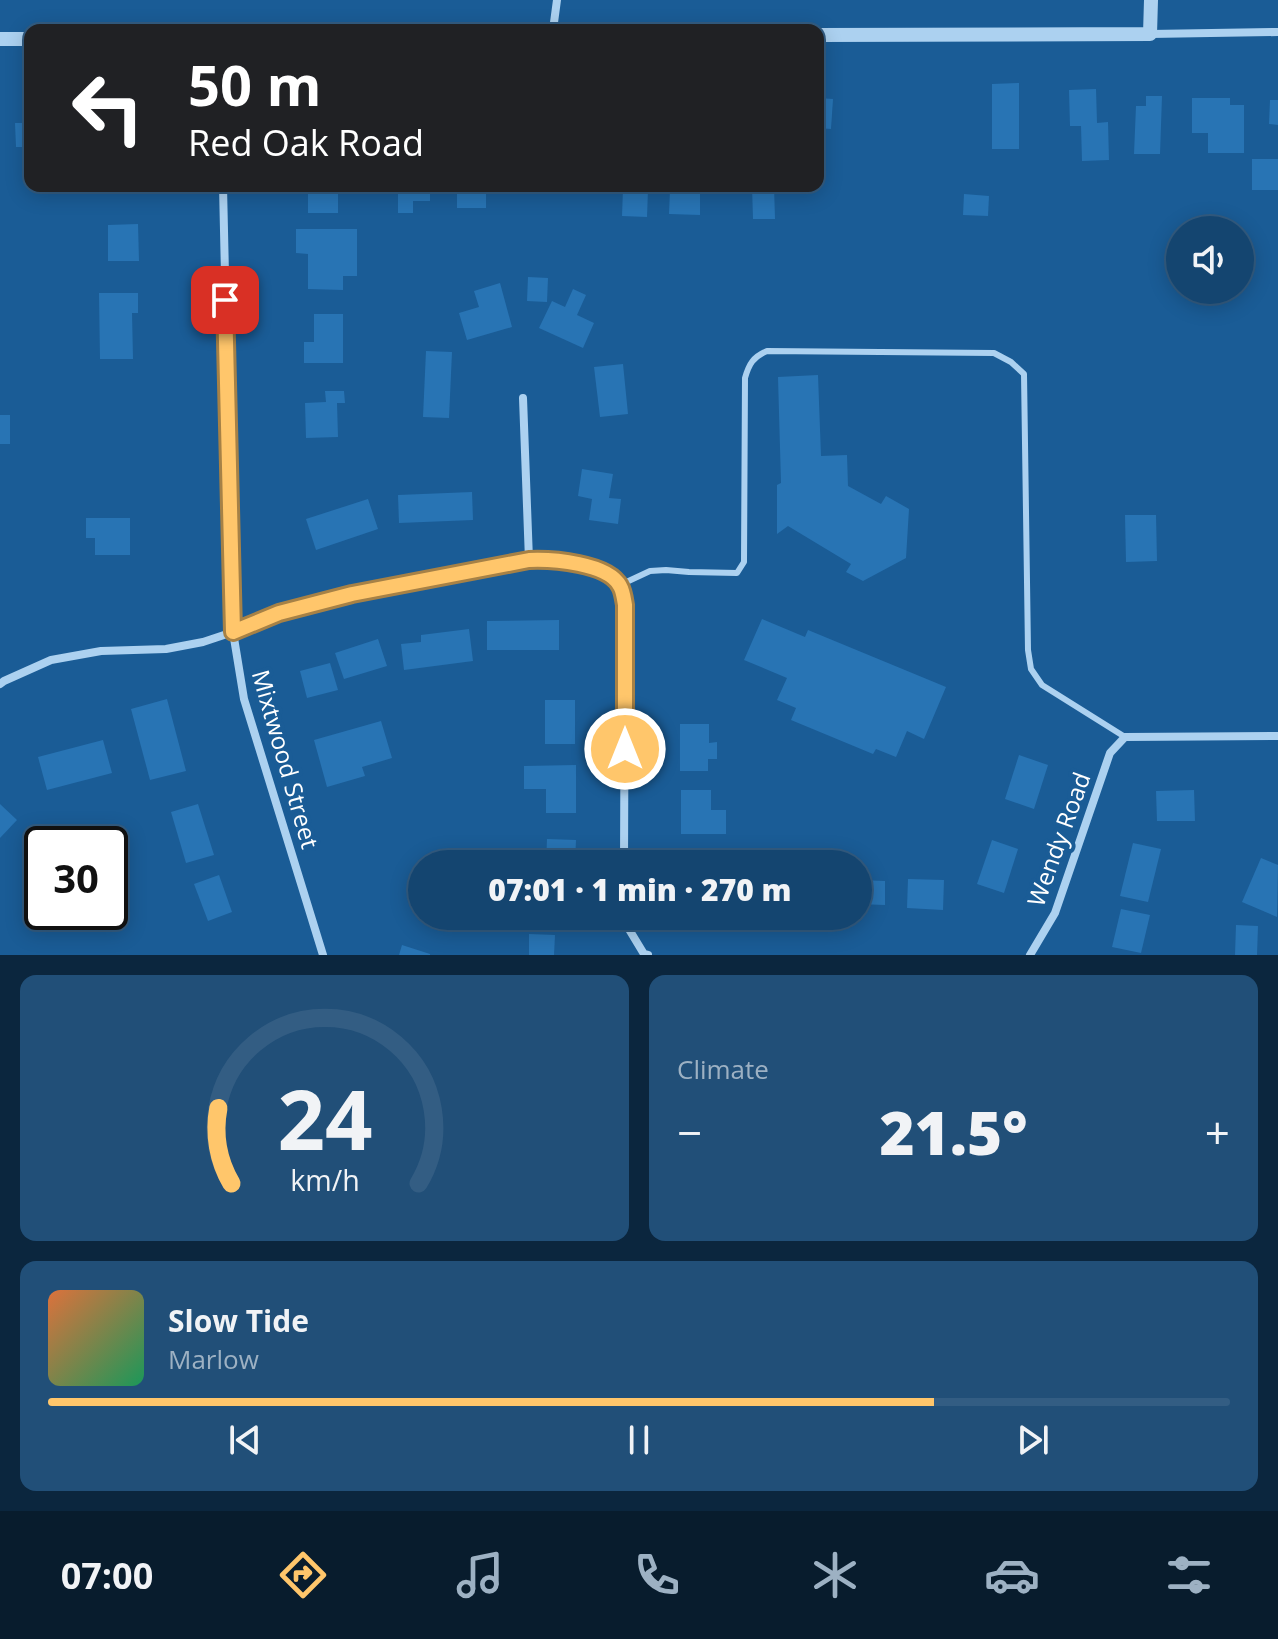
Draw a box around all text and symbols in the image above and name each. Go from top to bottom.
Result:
text: 50 m [188,46,322,122]
icon: left [56,56,160,160]
text: Red Oak Road [188,118,424,167]
map controls [1166,216,1254,304]
button: sound [1166,216,1254,304]
pin [191,266,259,334]
icon: arrive [203,278,247,322]
street label: Mixtwood Street [245,666,327,852]
position arrow [583,707,667,791]
street label: Wendy Road [1018,767,1098,911]
speed limit sign: 30 [24,826,128,930]
text: 07:01 · 1 min · 270 m [488,869,792,910]
text: Climate [677,1051,769,1087]
text: 24 [277,1061,372,1174]
text: 21.5° [879,1091,1028,1173]
text: − [677,1102,702,1162]
text: + [1205,1102,1230,1162]
text: km/h [290,1160,359,1199]
text: Slow Tide [168,1300,309,1341]
text: Marlow [168,1341,259,1377]
icon: previous [223,1418,267,1462]
icon: pause [617,1418,661,1462]
icon: next [1011,1418,1055,1462]
icon: directions [275,1547,331,1603]
icon: music [452,1547,508,1603]
icon: phone [629,1547,685,1603]
icon: climate [807,1547,863,1603]
icon: car [984,1547,1040,1603]
icon: filters [1161,1547,1217,1603]
text: 07:00 [61,1551,153,1600]

